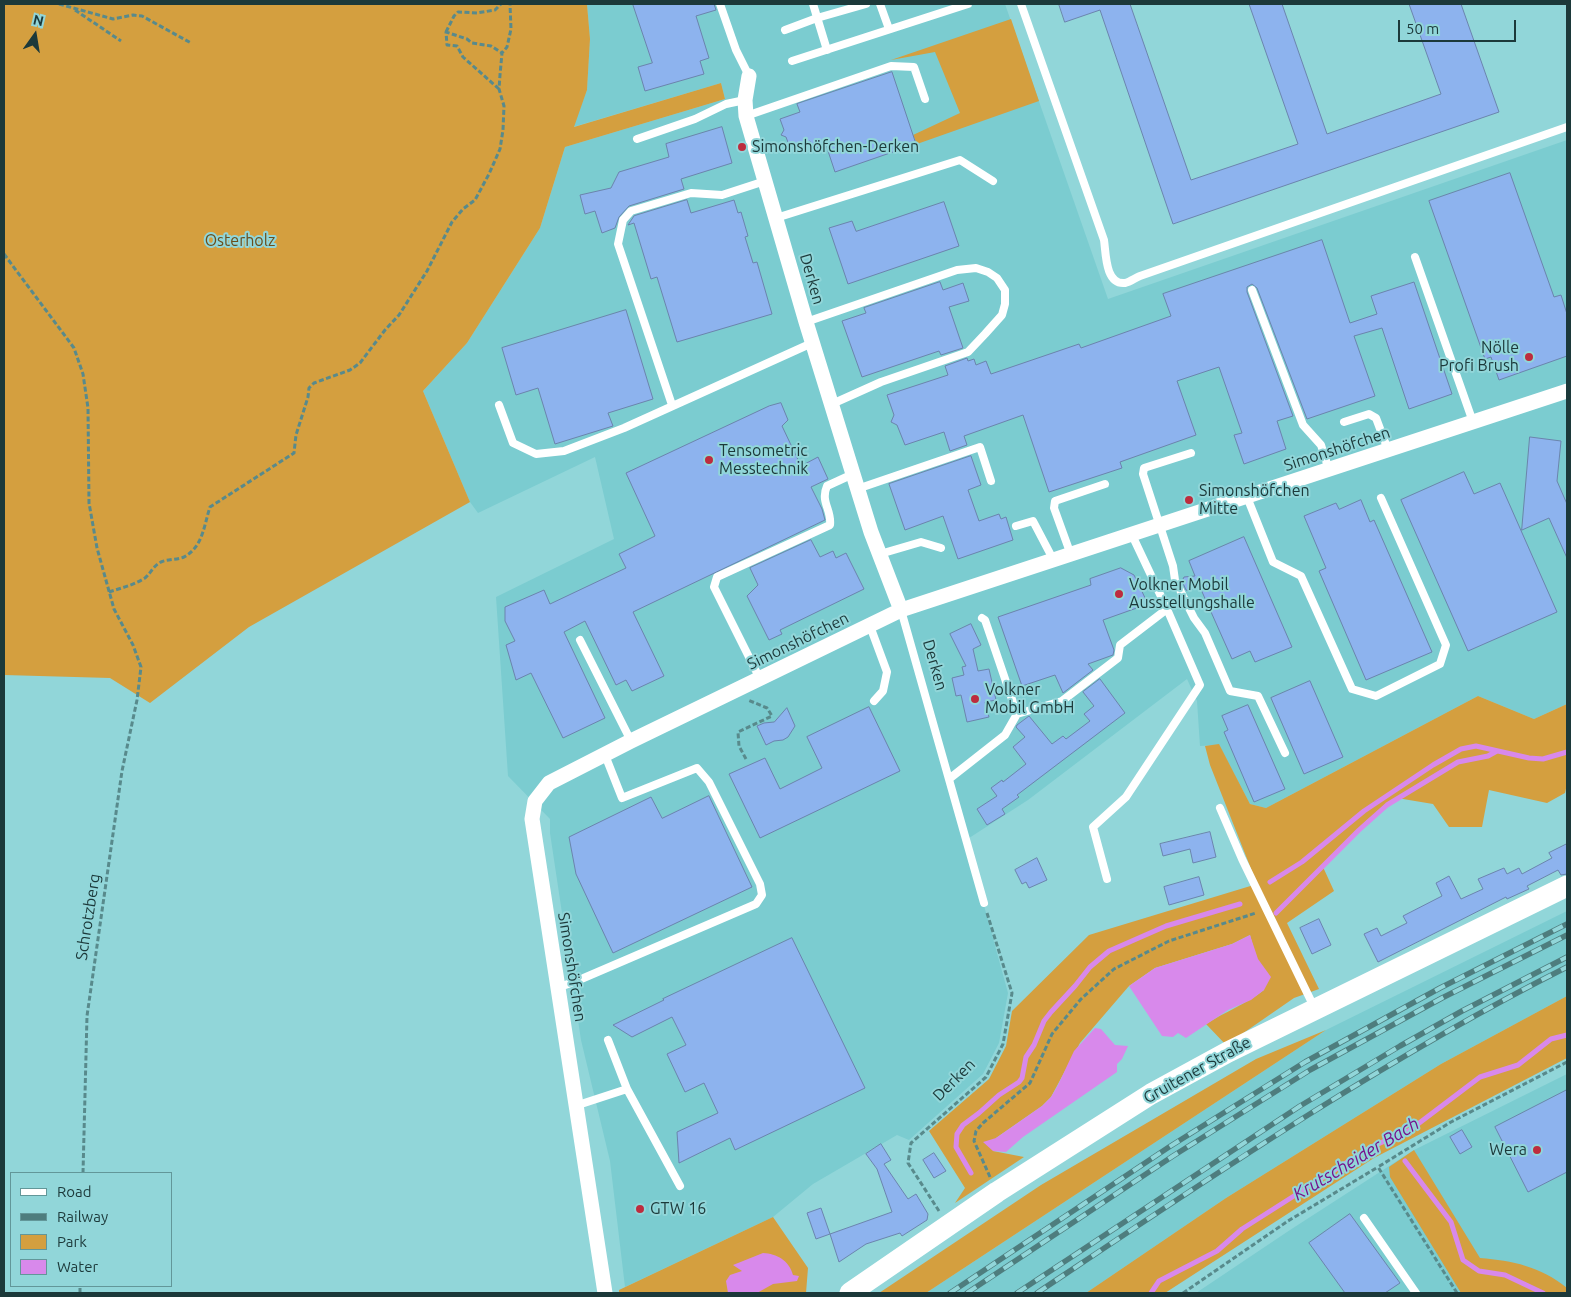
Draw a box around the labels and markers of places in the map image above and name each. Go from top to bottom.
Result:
place label: Simonshöfchen-Derken [752,137,919,157]
marker: Simonshöfchen-Derken [736,141,748,153]
place label: Nölle Profi Brush [1439,338,1519,376]
marker: Nölle Profi Brush [1523,351,1535,363]
place label: Tensometric Messtechnik [719,441,808,479]
marker: Tensometric Messtechnik [703,454,715,466]
place label: Simonshöfchen Mitte [1199,481,1310,519]
marker: Simonshöfchen Mitte [1183,494,1195,506]
place label: Volkner Mobil Ausstellungshalle [1129,575,1255,613]
marker: Volkner Mobil Ausstellungshalle [1113,588,1125,600]
place label: Volkner Mobil GmbH [985,680,1074,718]
marker: Volkner Mobil GmbH [969,693,981,705]
place label: Wera [1489,1140,1527,1160]
marker: Wera [1531,1144,1543,1156]
place label: GTW 16 [650,1199,706,1219]
marker: GTW 16 [634,1203,646,1215]

